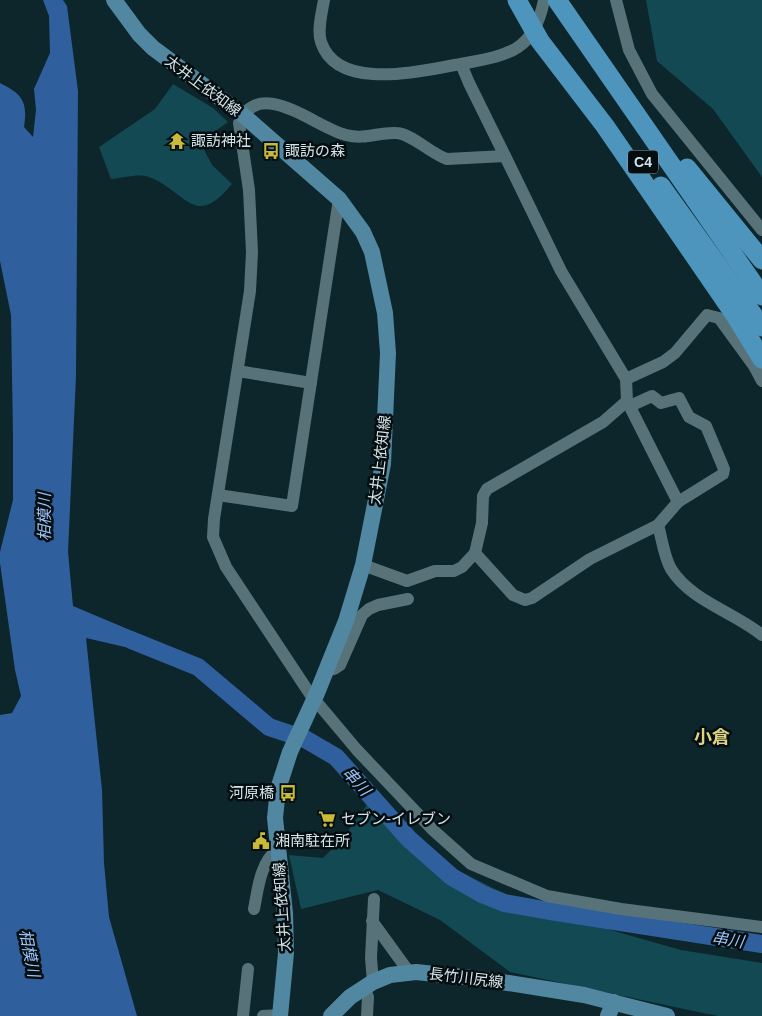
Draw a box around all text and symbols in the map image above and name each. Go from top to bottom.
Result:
street label: 太井上依知線 [162,52,244,119]
temple icon: 諏訪神社 [167,131,187,151]
place label: 諏訪神社 [191,132,251,149]
bus stop icon: 諏訪の森 [261,141,281,161]
place label: 諏訪の森 [285,142,345,159]
road number: C4 [628,150,658,173]
street label: 太井上依知線 [366,414,393,506]
water label: 相模川 [36,491,53,541]
district label: 小倉 [694,727,730,747]
water label: 串川 [340,764,375,800]
bus stop icon: 河原橋 [278,783,298,803]
place label: 河原橋 [229,784,274,801]
supermarket icon: セブン-イレブン [317,809,337,829]
place label: セブン-イレブン [341,810,451,827]
public building icon: 湘南駐在所 [251,831,271,851]
place label: 湘南駐在所 [275,832,350,849]
street label: 太井上依知線 [270,862,293,953]
water label: 相模川 [17,928,43,980]
water label: 串川 [711,929,747,951]
street label: 長竹川尻線 [428,964,504,991]

